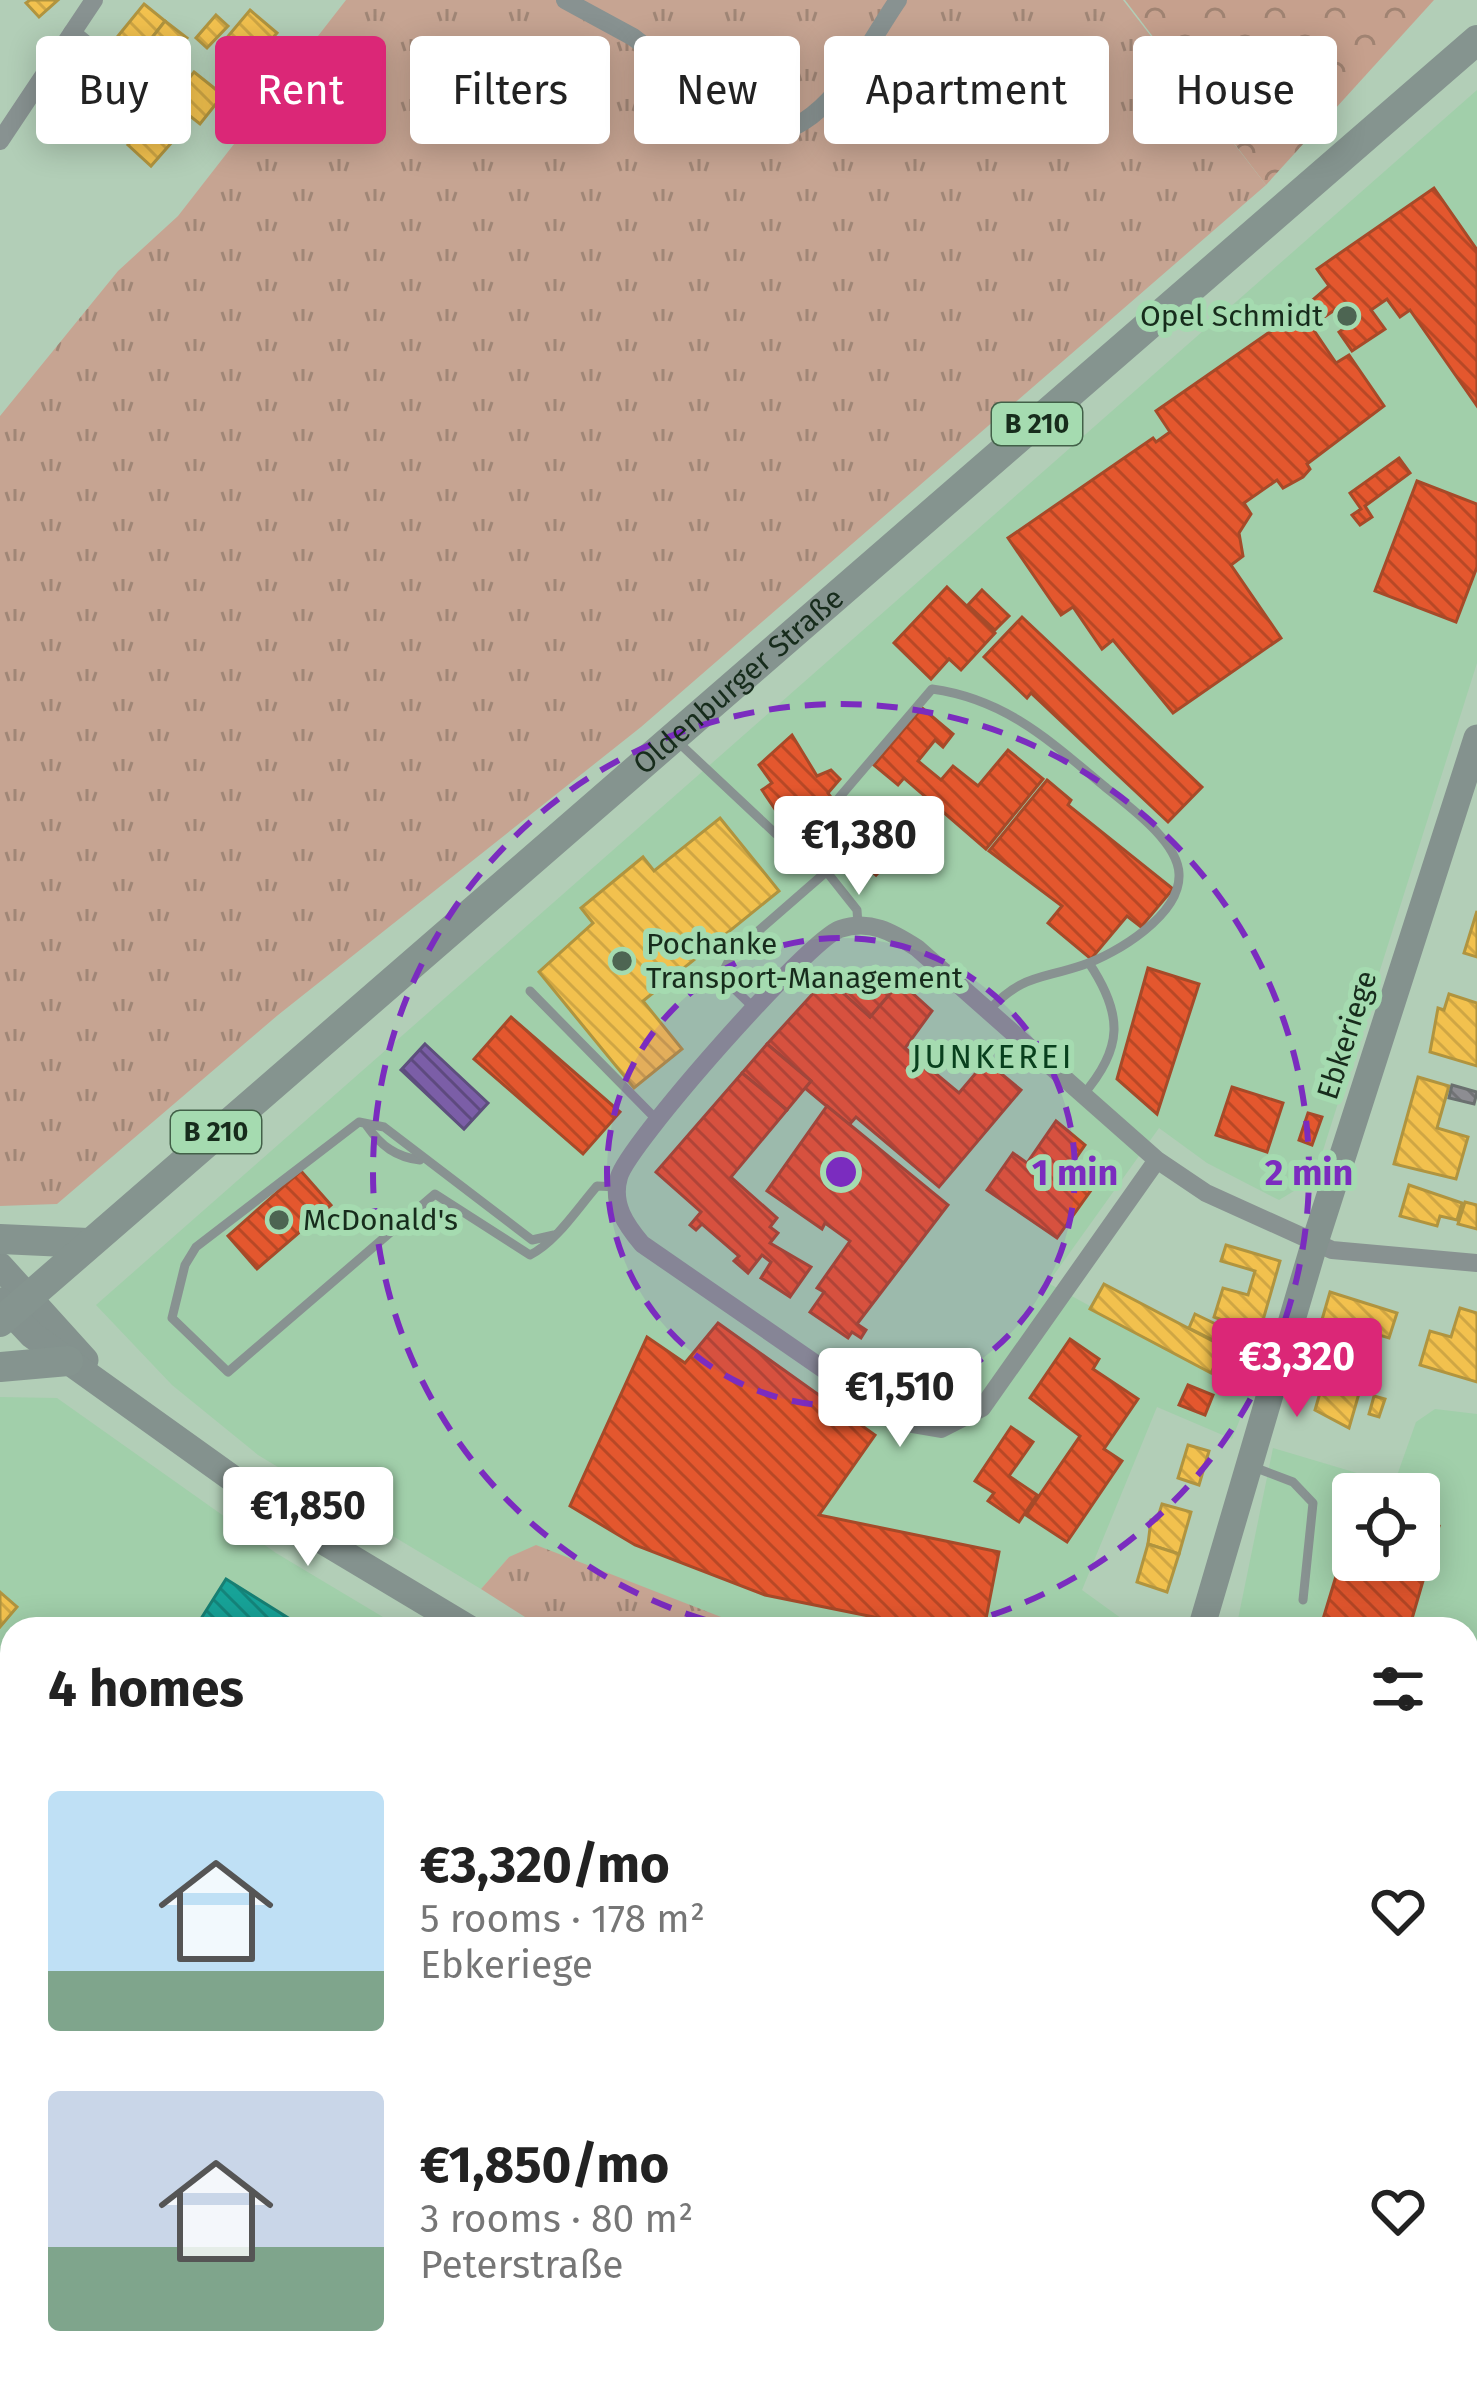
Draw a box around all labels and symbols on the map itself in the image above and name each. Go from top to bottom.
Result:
place label: Opel Schmidt [1140,298,1323,334]
marker: Opel Schmidt [1334,303,1360,329]
road number: B 210 [992,403,1082,445]
street label: Oldenburger Straße [626,580,851,782]
pin: €1,380 [761,796,957,898]
place label: Pochanke Transport-Management [646,926,963,996]
marker: Pochanke Transport-Management [609,948,635,974]
street label: Ebkeriege [1309,966,1385,1104]
district label: JUNKEREI [912,1037,1074,1077]
road number: B 210 [171,1111,261,1153]
centre of rings [820,1151,862,1193]
text: 1 min [1032,1151,1118,1195]
text: 2 min [1265,1151,1353,1195]
place label: McDonald's [303,1202,458,1238]
marker: McDonald's [266,1207,292,1233]
pin: €3,320 [1199,1318,1395,1420]
pin: €1,510 [802,1348,998,1450]
pin: €1,850 [210,1467,406,1569]

